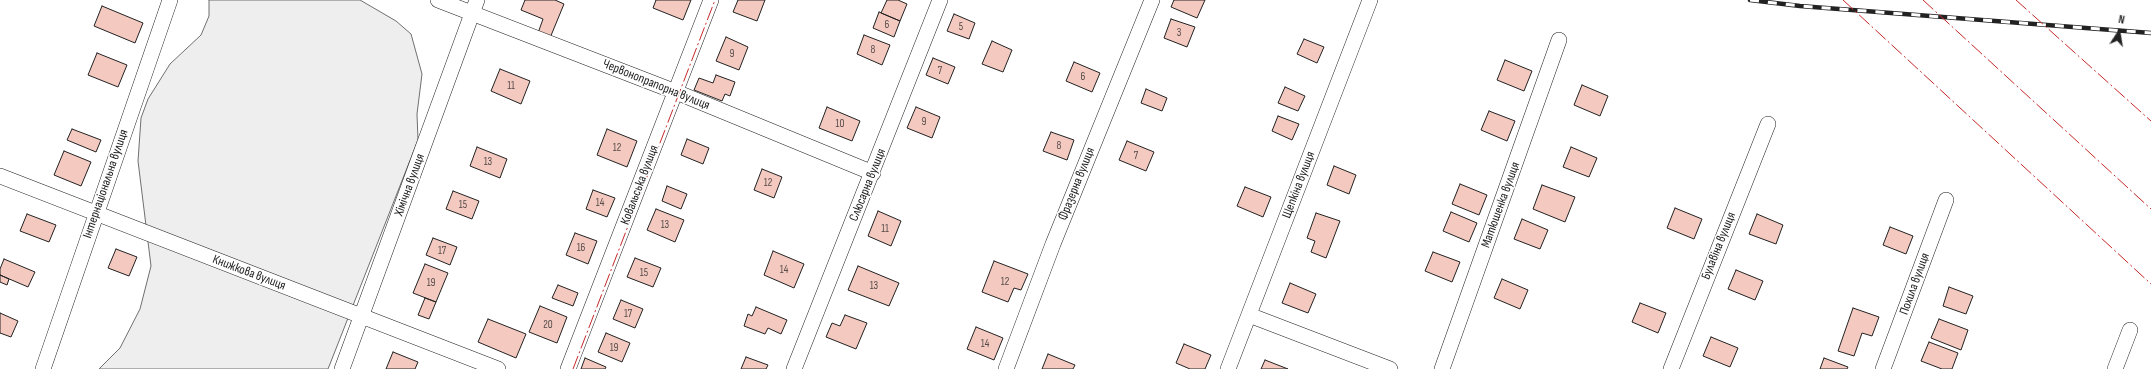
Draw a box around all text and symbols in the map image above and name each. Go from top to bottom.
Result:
north arrow [2099,12,2139,52]
text: N [2117,13,2126,27]
house number: 6 [885,18,889,32]
house number: 5 [959,20,963,34]
house number: 3 [1177,26,1181,40]
house number: 8 [871,43,875,57]
house number: 9 [730,47,734,61]
street label: Червонопрапорна вулиця [600,56,712,114]
house number: 7 [938,64,942,78]
house number: 6 [1081,70,1085,84]
house number: 11 [507,79,515,93]
house number: 9 [922,115,926,129]
house number: 10 [836,117,844,131]
street label: Інтернаціональна вулиця [80,127,132,241]
house number: 8 [1057,139,1061,153]
house number: 12 [613,141,621,155]
street label: Ковальська вулиця [618,143,662,227]
street label: Фразерна вулиця [1055,145,1099,223]
street label: Слюсарна вулиця [846,146,890,224]
house number: 7 [1134,149,1138,163]
street label: Щепкіна вулиця [1279,149,1319,221]
street label: Хімічна вулиця [392,152,428,218]
house number: 13 [484,155,492,169]
street label: Матюшенка вулиця [1478,160,1524,250]
house number: 12 [764,176,772,190]
house number: 14 [596,196,604,210]
house number: 15 [459,198,467,212]
street label: Булавіна вулиця [1698,210,1740,282]
house number: 13 [661,218,669,232]
house number: 11 [881,222,889,236]
house number: 16 [577,241,585,255]
house number: 17 [438,244,446,258]
street label: Похила вулиця [1897,251,1933,317]
street label: Книжкова вулиця [210,252,288,294]
house number: 14 [780,263,788,277]
house number: 15 [640,266,648,280]
house number: 12 [1001,275,1009,289]
house number: 19 [427,276,435,290]
house number: 13 [870,279,878,293]
house number: 17 [624,307,632,321]
house number: 20 [543,318,553,332]
house number: 14 [981,337,989,351]
house number: 19 [610,341,618,355]

